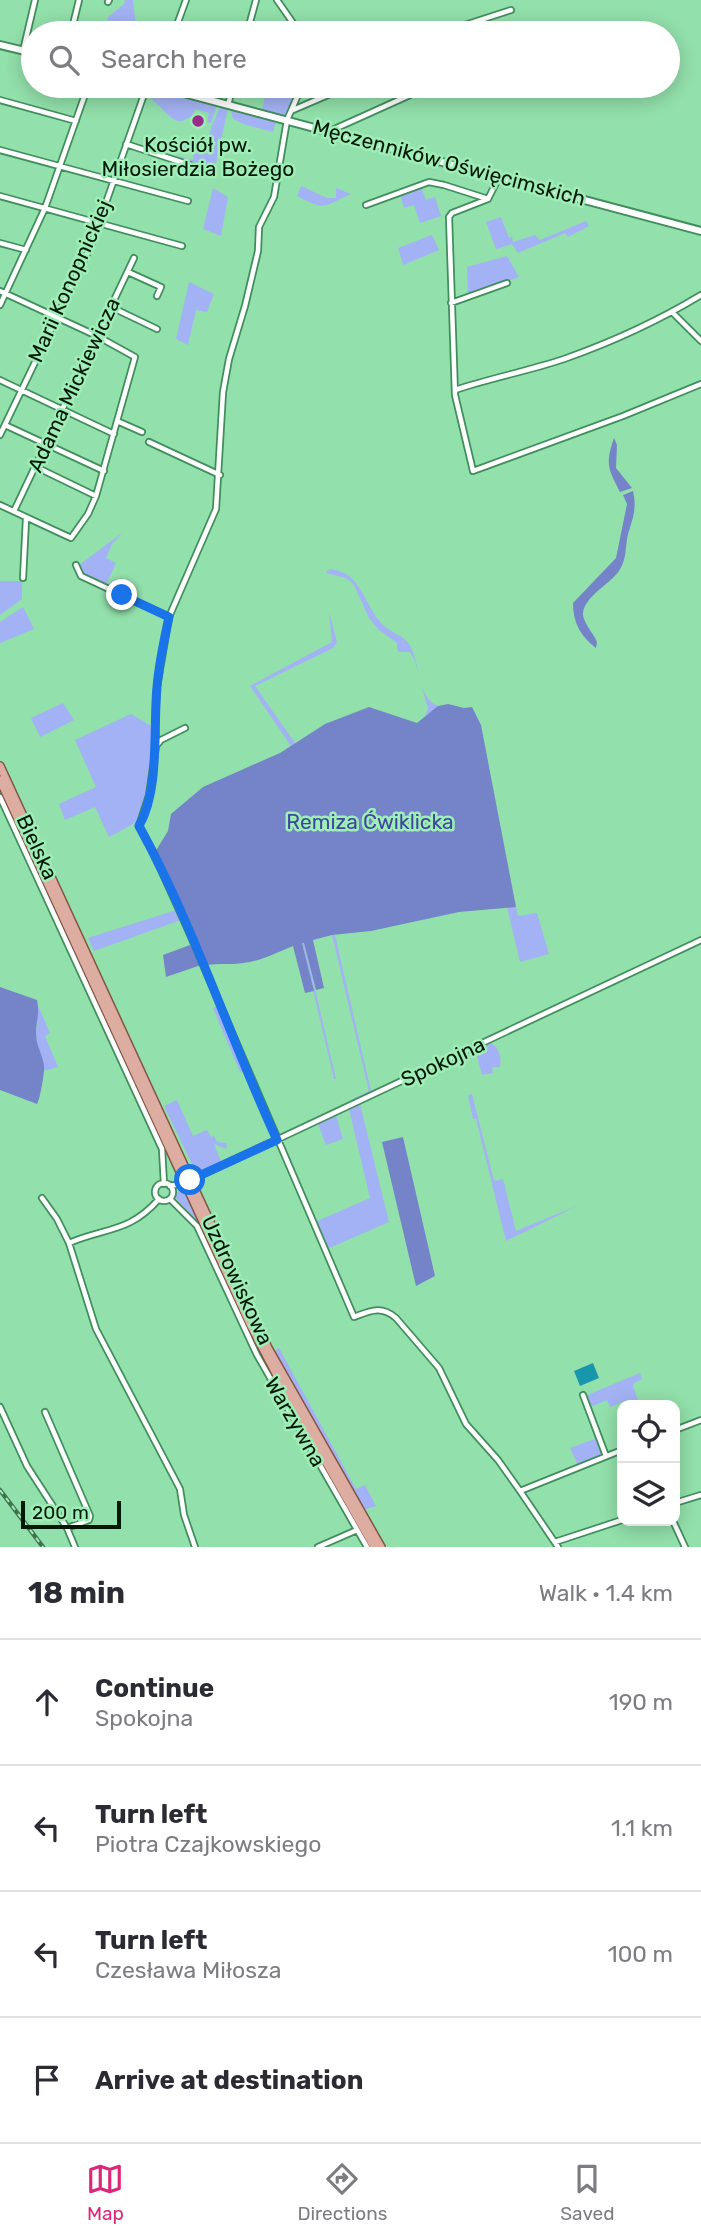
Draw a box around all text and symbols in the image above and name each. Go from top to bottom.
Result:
search box [21,21,680,98]
icon: search [45,41,83,79]
text: Search here [101,44,247,75]
marker: Kościół pw. Miłosierdzia Bożego [190,113,206,129]
street label: Męczenników Oświęcimskich [310,114,588,211]
place label: Kościół pw. Miłosierdzia Bożego [102,132,294,181]
street label: Marii Konopnickiej [22,196,117,366]
street label: Adama Mickiewicza [22,293,125,476]
route end [106,579,137,610]
park label: Remiza Ćwiklicka [286,809,454,834]
street label: Bielska [12,810,63,883]
street label: Spokojna [397,1031,489,1092]
route start [174,1164,205,1195]
street label: Uzdrowiskowa [197,1211,278,1349]
street label: Warzywna [260,1372,331,1471]
map controls [617,1400,680,1526]
button: locate [617,1400,680,1463]
button: layers [617,1463,680,1526]
scale bar [21,1498,121,1530]
text: 200 m [32,1501,89,1524]
text: 18 min [28,1575,125,1611]
text: Walk · 1.4 km [539,1579,673,1607]
text: Continue [95,1673,214,1704]
icon: ahead [28,1683,66,1721]
text: 190 m [609,1688,673,1716]
text: Spokojna [95,1704,193,1732]
text: Turn left [95,1799,207,1830]
icon: left [28,1809,66,1847]
text: 1.1 km [611,1814,673,1842]
text: Piotra Czajkowskiego [95,1830,321,1858]
text: Turn left [95,1925,207,1956]
icon: left [28,1935,66,1973]
text: 100 m [608,1940,673,1968]
text: Czesława Miłosza [95,1956,281,1984]
icon: arrive [28,2061,66,2099]
text: Arrive at destination [95,2065,363,2096]
tab: Map [86,2160,124,2225]
tab: Directions [297,2160,387,2225]
tab: Saved [560,2160,615,2225]

